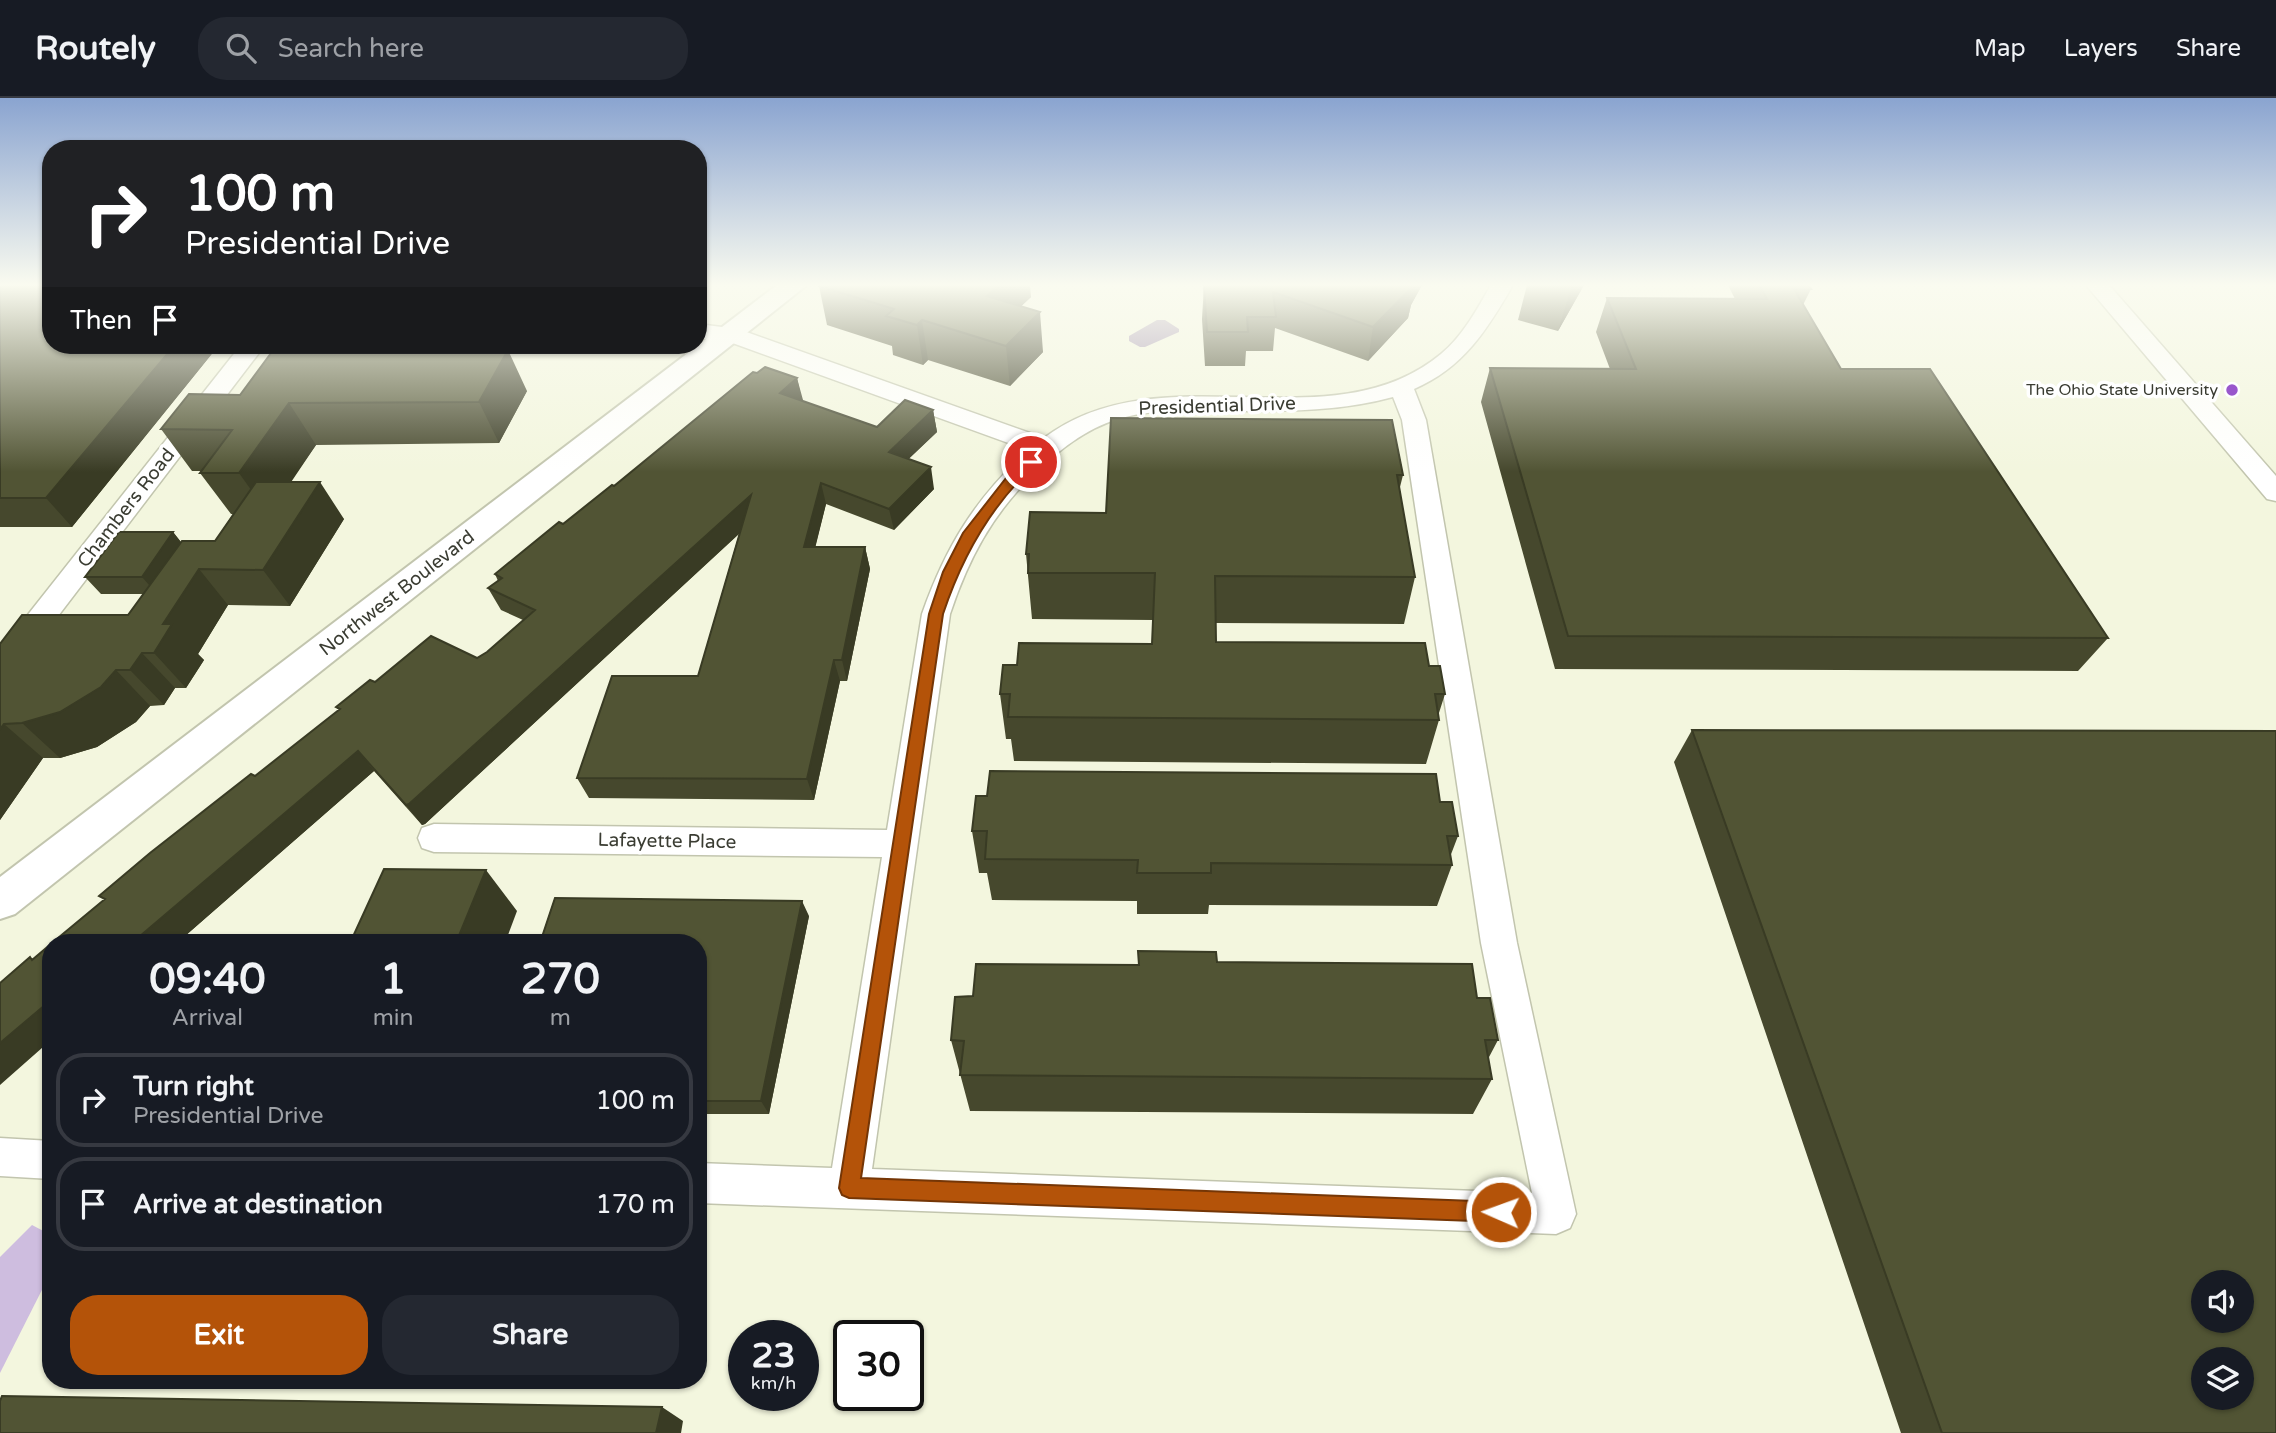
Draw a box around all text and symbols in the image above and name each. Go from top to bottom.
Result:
search box [198,17,688,80]
text: Routely [35,29,156,68]
icon: search [222,29,260,67]
text: Search here [278,33,424,64]
text: Map [1974,34,2026,63]
text: Layers [2064,34,2138,63]
text: Share [2176,34,2241,63]
text: 100 m [185,165,335,224]
icon: right [70,168,161,259]
text: Presidential Drive [185,225,450,263]
icon: arrive [146,301,184,339]
text: Then [70,305,132,336]
place label: The Ohio State University [2026,380,2218,400]
marker: The Ohio State University [2224,382,2240,398]
street label: Presidential Drive [1138,392,1296,420]
pin [1001,432,1061,492]
icon: arrive [1012,443,1050,481]
street label: Chambers Road [73,444,179,572]
street label: Northwest Boulevard [315,526,479,660]
street label: Lafayette Place [598,829,736,853]
text: 09:40 [149,954,266,1005]
text: 1 [380,954,406,1005]
text: 270 [521,954,600,1005]
text: Arrival [172,1004,243,1032]
text: min [373,1004,414,1032]
text: m [550,1004,571,1032]
text: Turn right [133,1071,254,1102]
icon: right [74,1081,112,1119]
text: 100 m [595,1085,675,1116]
text: Presidential Drive [133,1102,324,1130]
position arrow [1464,1175,1538,1249]
icon: arrive [74,1185,112,1223]
text: Arrive at destination [133,1189,383,1220]
text: 170 m [595,1189,675,1220]
map controls [2191,1270,2254,1410]
button: sound [2191,1270,2254,1333]
button: Exit [70,1295,368,1375]
button: Share [382,1295,679,1375]
speed limit sign: 30 [833,1320,924,1411]
text: 23 [752,1335,795,1377]
button: layers [2191,1347,2254,1410]
text: km/h [751,1372,796,1394]

